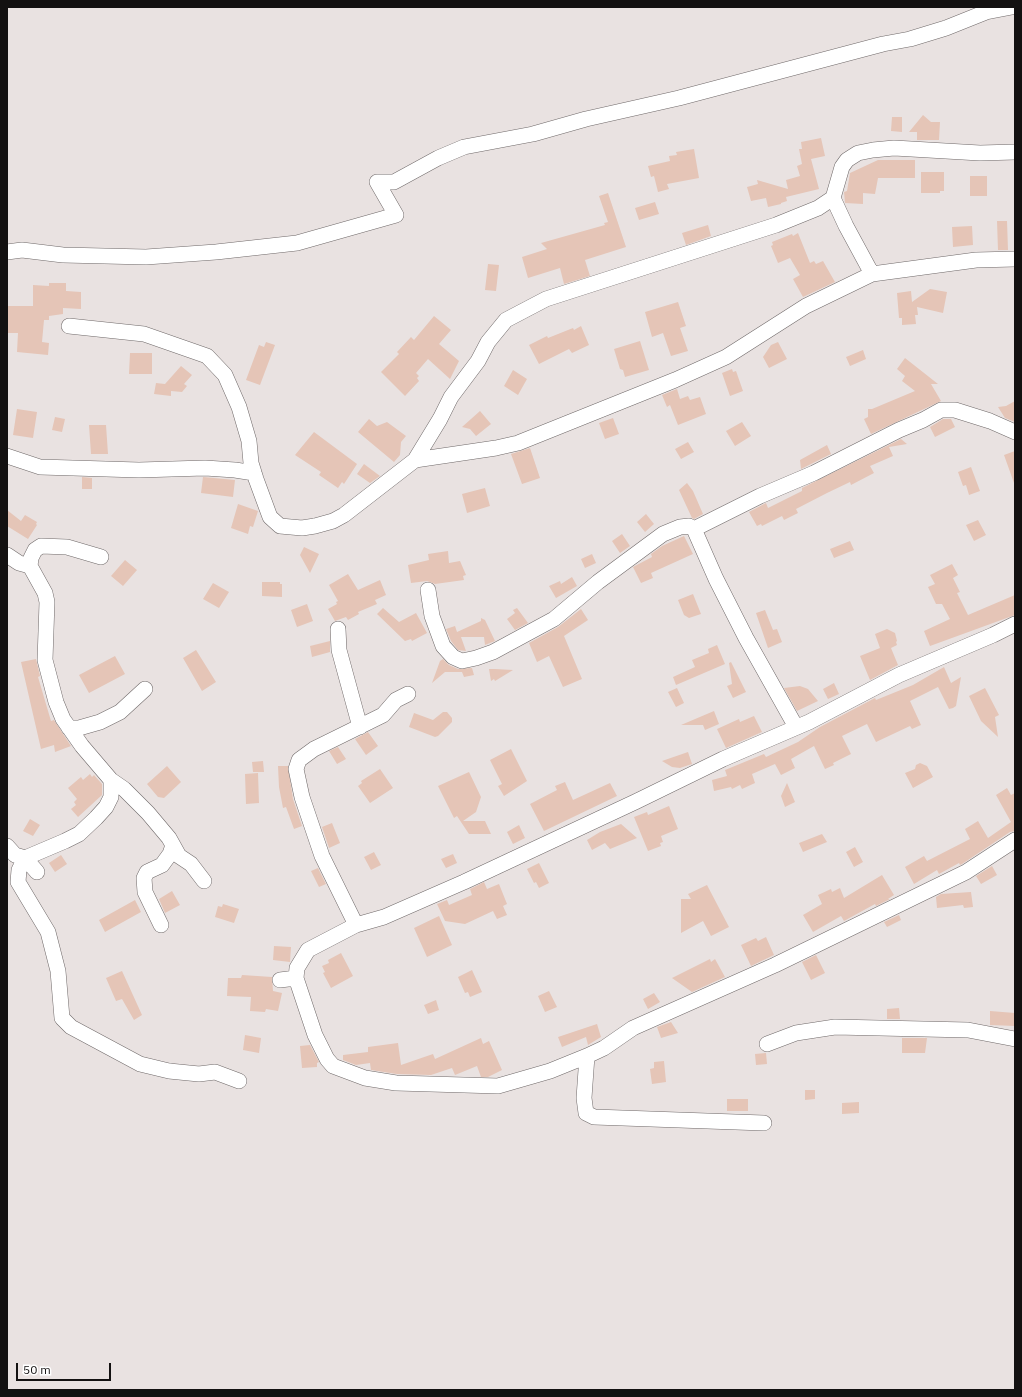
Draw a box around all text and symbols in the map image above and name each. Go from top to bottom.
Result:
scale bar [18,1355,113,1381]
text: 50 m [23,1362,51,1377]

